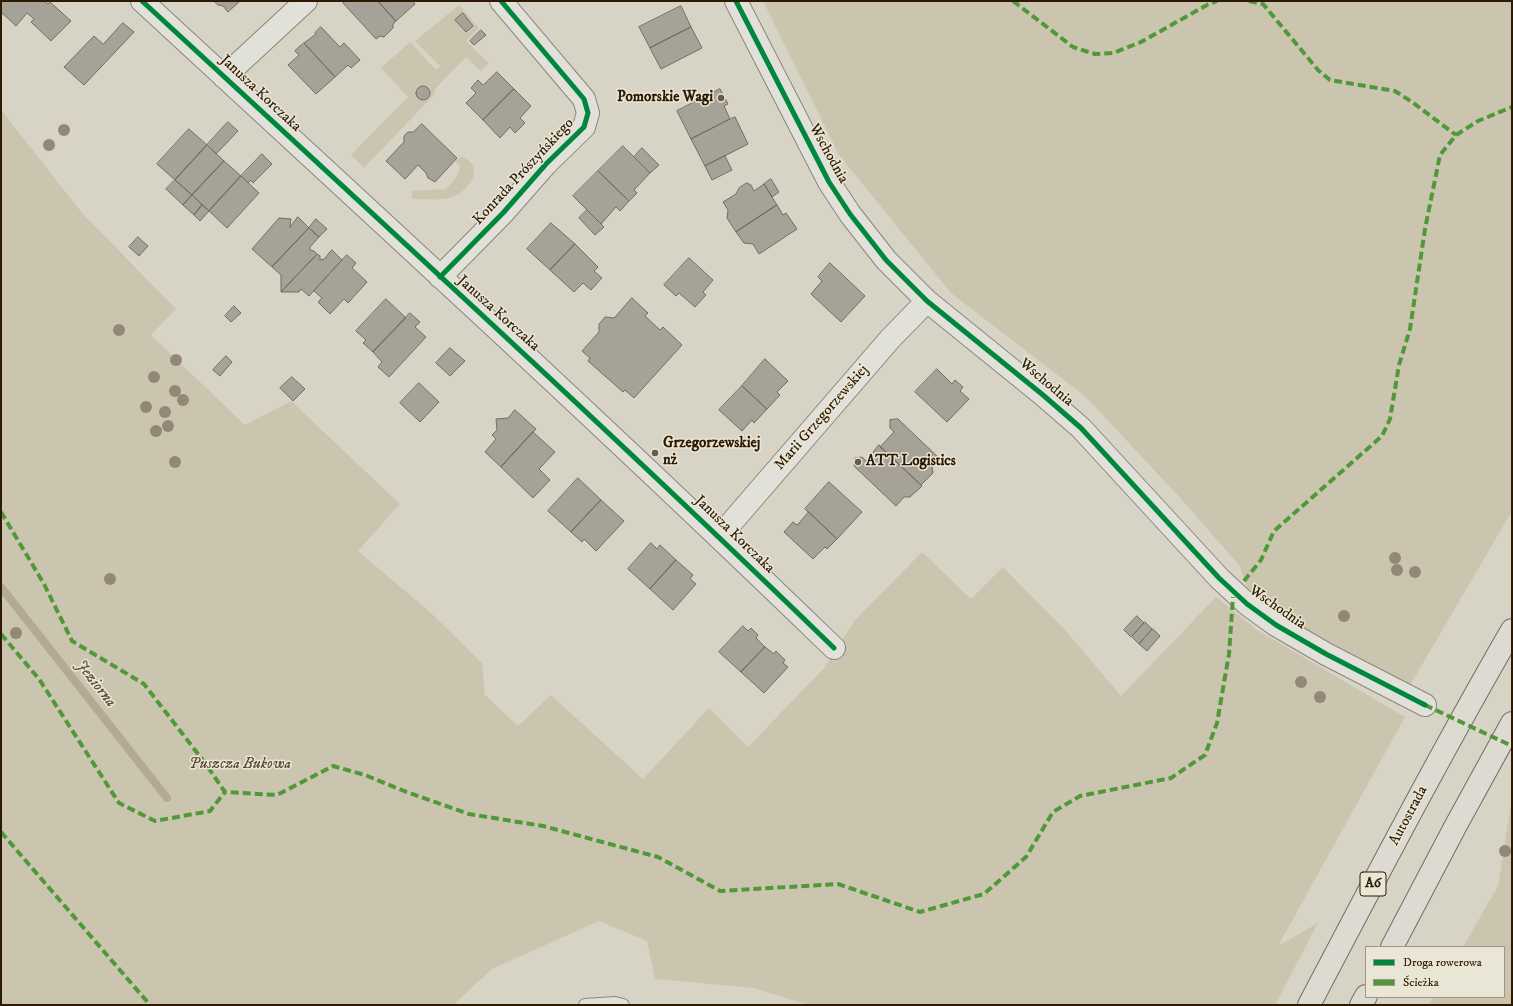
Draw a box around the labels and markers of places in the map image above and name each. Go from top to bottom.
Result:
place label: Pomorskie Wagi [617,89,713,107]
marker: Pomorskie Wagi [716,93,726,103]
place label: Grzegorzewskiej nż [663,435,760,470]
marker: Grzegorzewskiej nż [650,448,660,458]
place label: ATT Logistics [866,453,956,471]
marker: ATT Logistics [853,457,863,467]

